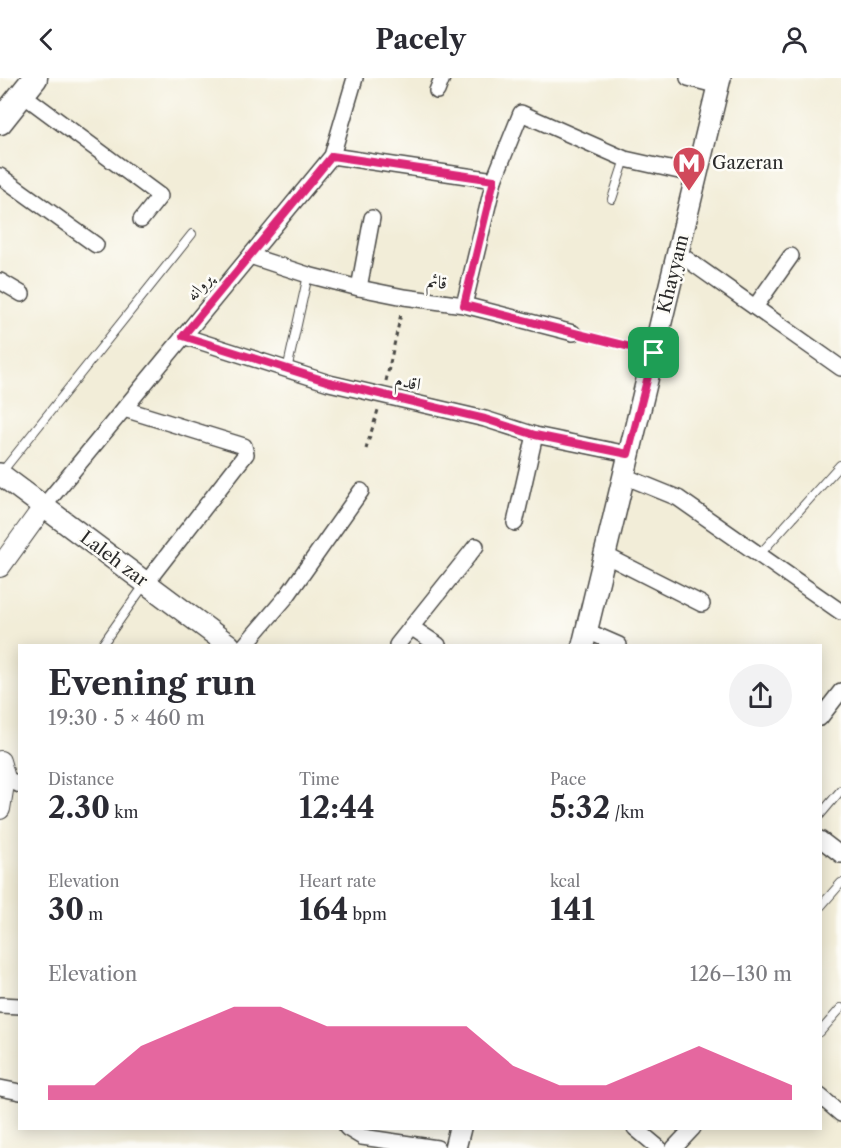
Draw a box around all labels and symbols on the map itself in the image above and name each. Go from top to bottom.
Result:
metro station icon: Gazeran [671,145,707,192]
place label: Gazeran [712,152,784,174]
street label: Khayyam [653,232,693,316]
street label: پروانه [181,267,218,306]
street label: قائم [425,270,448,299]
pin [628,327,679,378]
street label: اقدم [392,368,423,401]
street label: Laleh zar [76,526,153,592]

